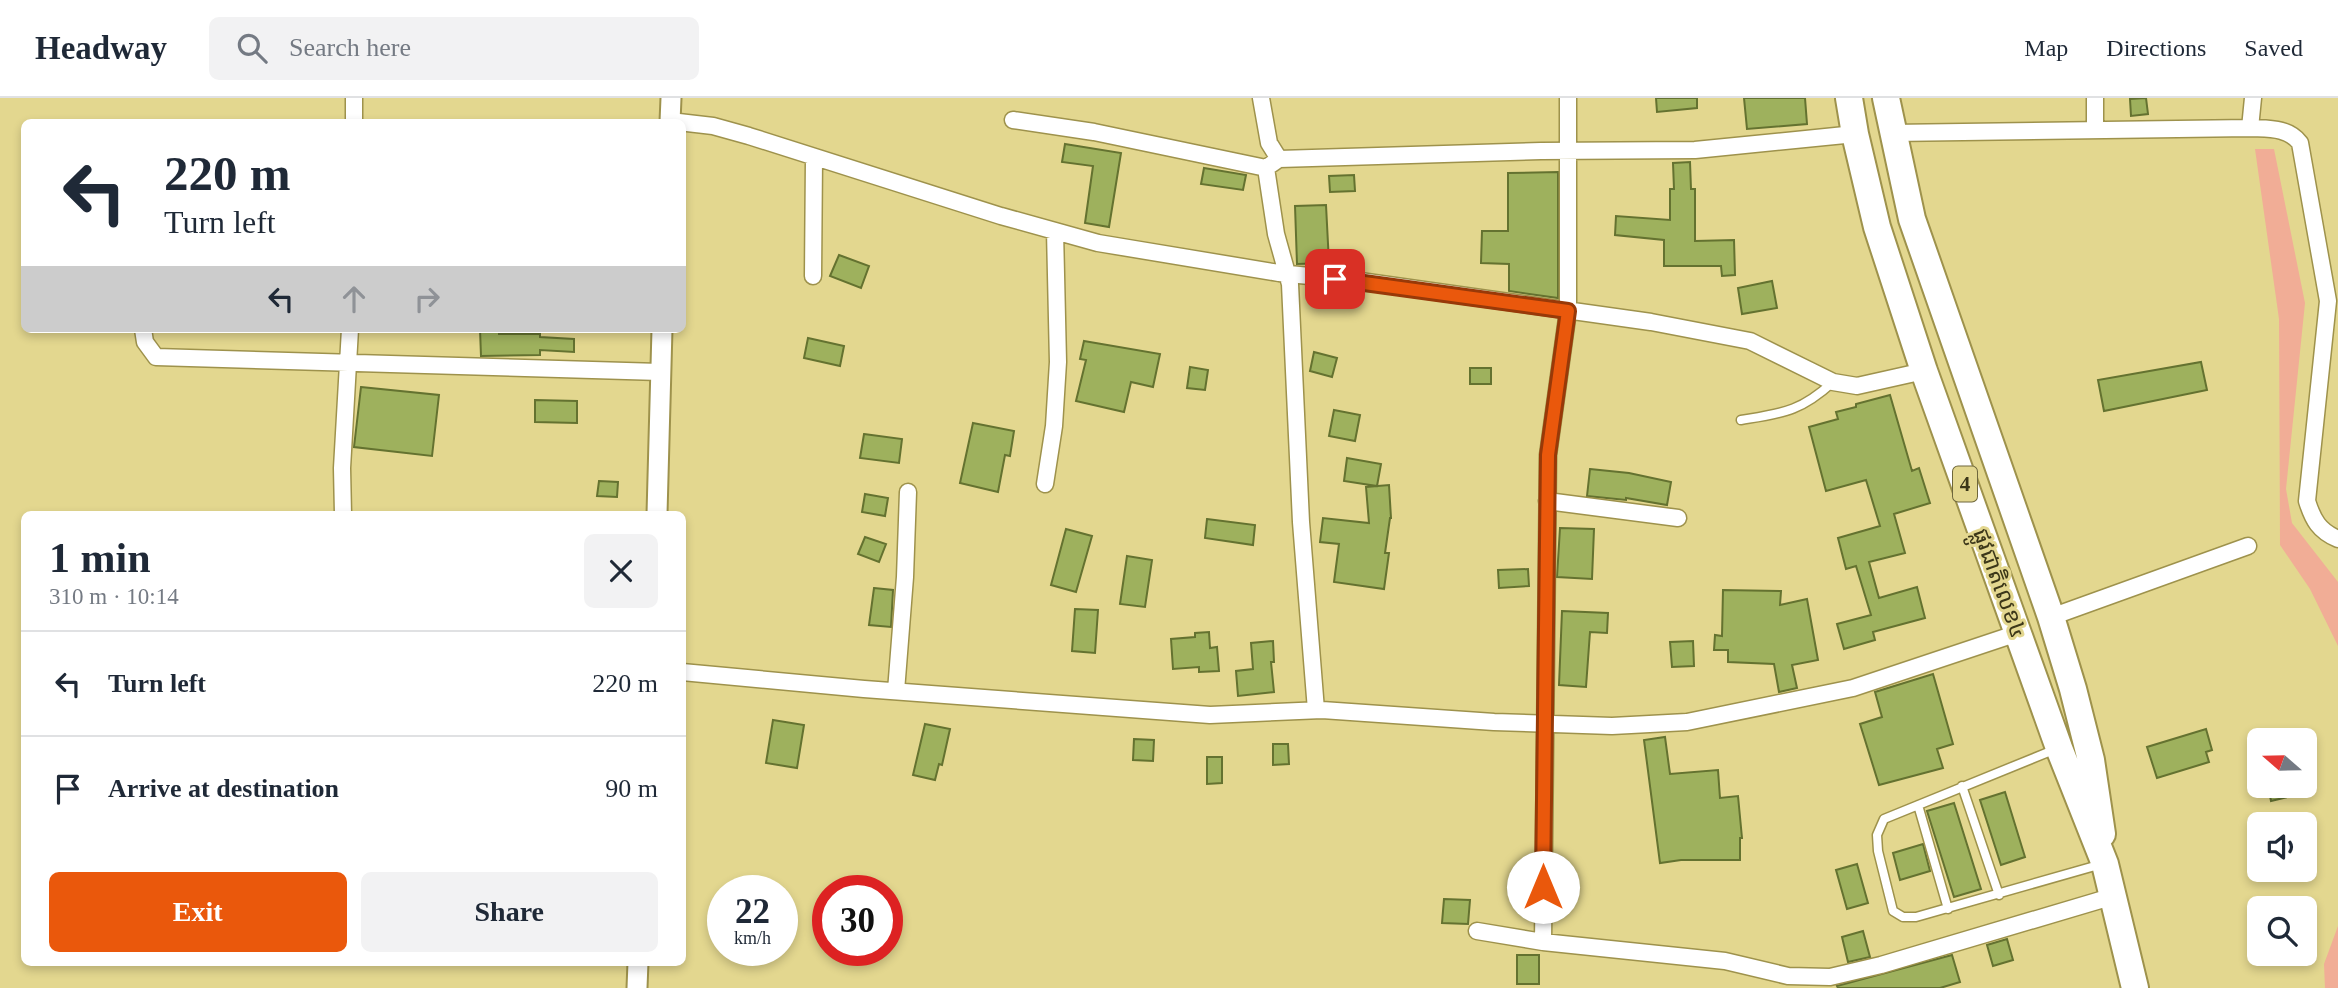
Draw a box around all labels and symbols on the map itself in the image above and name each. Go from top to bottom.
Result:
pin [1305,249,1365,309]
road number: 4 [1953,466,1977,502]
street label: ផ្លូវជាតិលេខ៤ [1960,525,2031,645]
north arrow [2247,728,2317,798]
position arrow [1506,850,1580,924]
speed limit sign: 30 [812,875,903,966]

